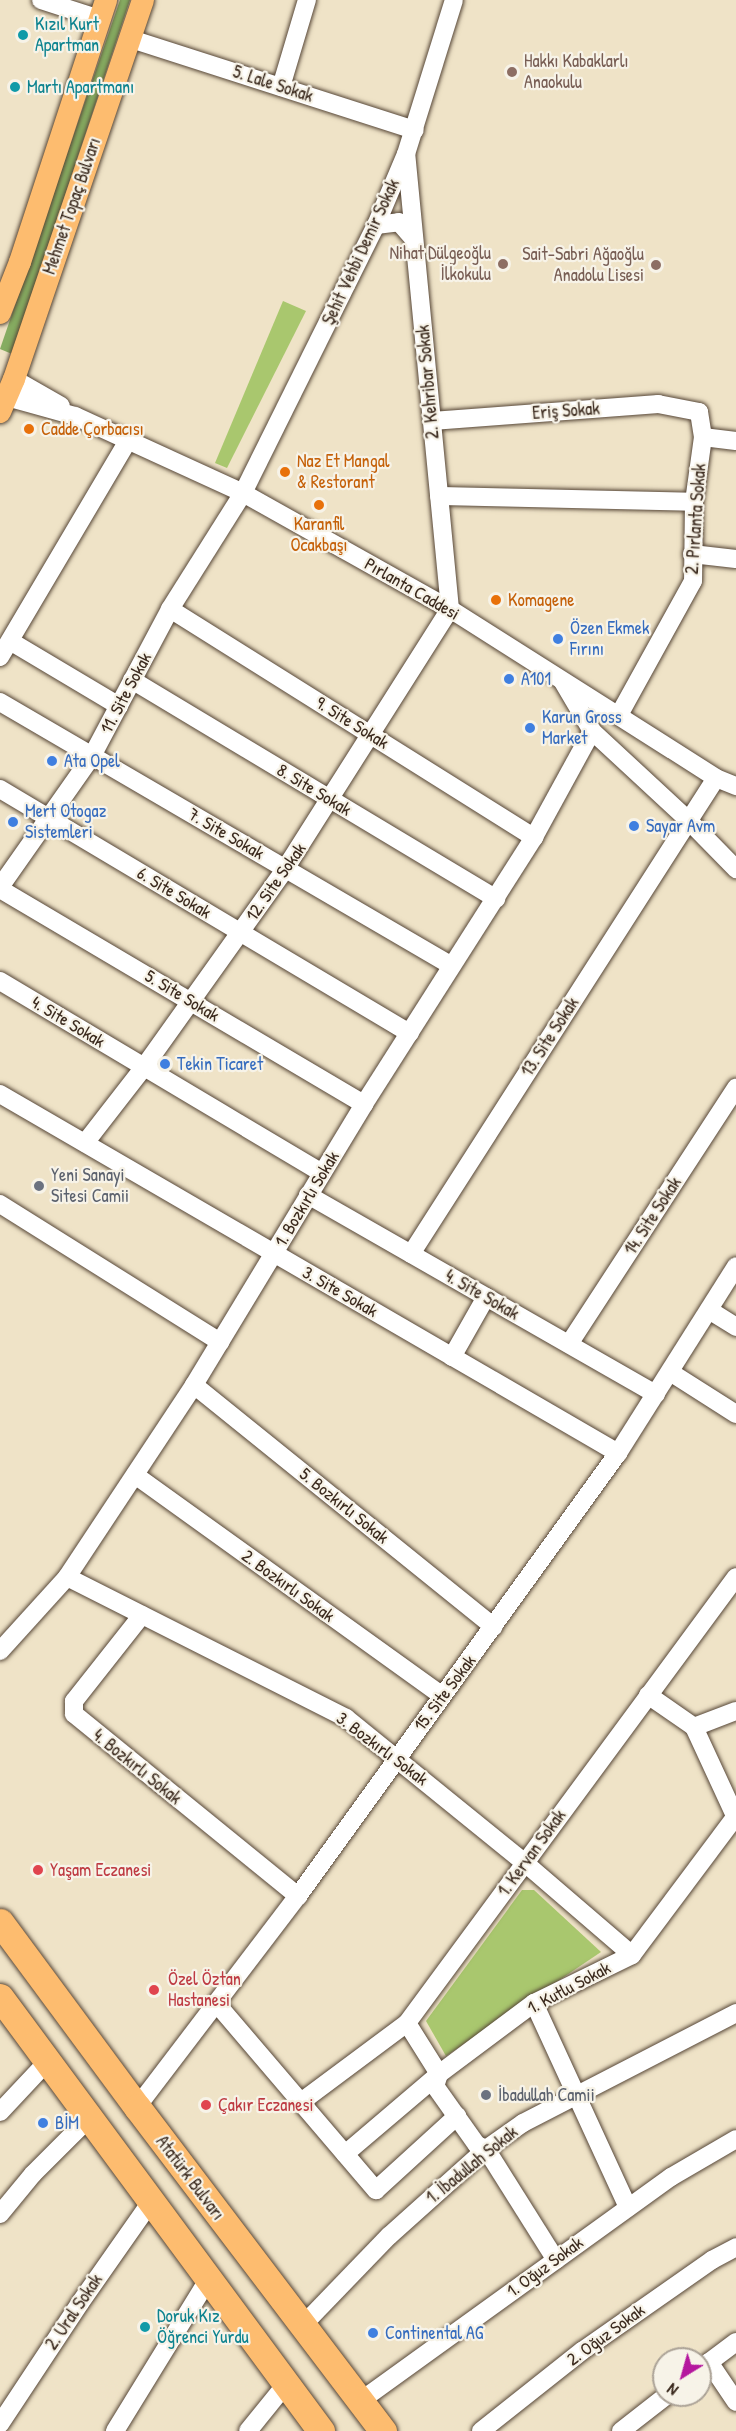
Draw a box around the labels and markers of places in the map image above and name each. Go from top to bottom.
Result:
place label: Kızıl Kurt Apartman [35,14,99,57]
marker: Kızıl Kurt Apartman [16,28,30,42]
place label: Hakkı Kabaklarlı Anaokulu [524,51,629,94]
marker: Hakkı Kabaklarlı Anaokulu [505,65,519,79]
place label: Martı Apartmanı [27,76,134,98]
marker: Martı Apartmanı [8,80,22,94]
place label: Nihat Dülgeoğlu İlkokulu [389,243,491,286]
place label: Sait-Sabri Ağaoğlu Anadolu Lisesi [522,244,644,286]
marker: Nihat Dülgeoğlu İlkokulu [496,257,510,271]
marker: Sait-Sabri Ağaoğlu Anadolu Lisesi [649,258,663,272]
place label: Cadde Çorbacısı [41,418,144,440]
marker: Cadde Çorbacısı [22,422,36,436]
place label: Naz Et Mangal & Restorant [297,451,390,494]
marker: Naz Et Mangal & Restorant [278,465,292,479]
marker: Karanfil Ocakbaşı [312,498,326,512]
place label: Karanfil Ocakbaşı [291,514,347,556]
place label: Komagene [508,589,574,611]
marker: Komagene [489,593,503,607]
place label: Özen Ekmek Fırını [570,618,649,660]
marker: Özen Ekmek Fırını [551,632,565,646]
place label: A101 [521,668,551,690]
marker: A101 [502,672,516,686]
place label: Karun Gross Market [542,707,622,750]
marker: Karun Gross Market [523,721,537,735]
place label: Ata Opel [64,750,120,772]
marker: Ata Opel [45,754,59,768]
place label: Mert Otogaz Sistemleri [25,801,106,844]
marker: Mert Otogaz Sistemleri [6,815,20,829]
place label: Sayar Avm [646,815,715,837]
marker: Sayar Avm [627,819,641,833]
place label: Tekin Ticaret [177,1053,263,1075]
marker: Tekin Ticaret [158,1057,172,1071]
place label: Yeni Sanayi Sitesi Camii [51,1165,129,1208]
marker: Yeni Sanayi Sitesi Camii [32,1179,46,1193]
place label: Yaşam Eczanesi [50,1859,151,1881]
marker: Yaşam Eczanesi [31,1863,45,1877]
place label: Özel Öztan Hastanesi [168,1969,241,2012]
marker: Özel Öztan Hastanesi [145,1981,163,1999]
place label: İbadullah Camii [498,2084,595,2106]
marker: İbadullah Camii [479,2088,493,2102]
place label: Çakır Eczanesi [218,2094,313,2116]
marker: Çakır Eczanesi [199,2098,213,2112]
place label: BİM [55,2112,79,2134]
marker: BİM [36,2116,50,2130]
place label: Doruk Kız Öğrenci Yurdu [157,2306,249,2348]
marker: Doruk Kız Öğrenci Yurdu [138,2320,152,2334]
place label: Continental AG [385,2322,484,2344]
marker: Continental AG [366,2326,380,2340]

